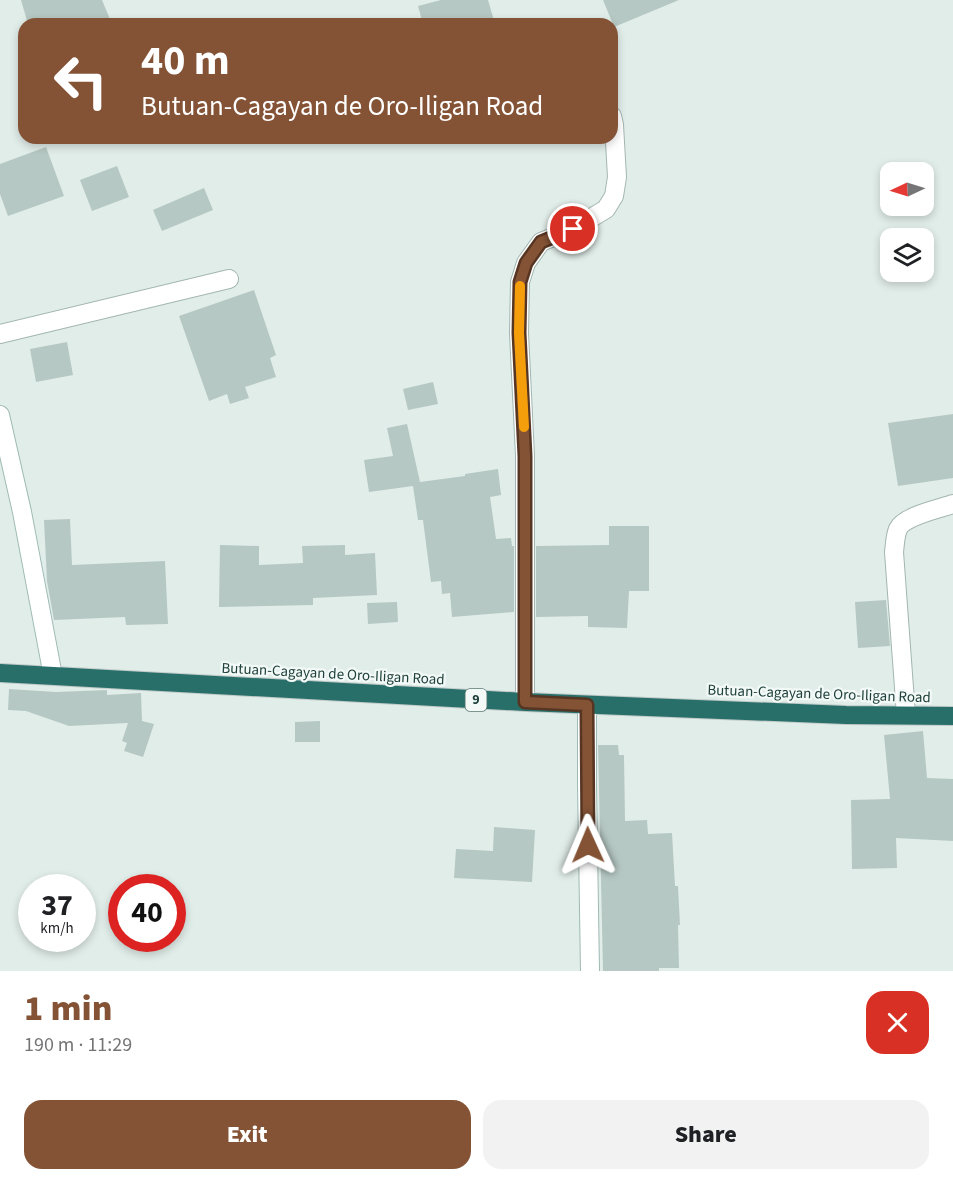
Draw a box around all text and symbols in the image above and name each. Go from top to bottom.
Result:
text: 40 m [141,31,230,91]
icon: left [42,42,120,120]
text: Butuan-Cagayan de Oro-Iligan Road [141,87,543,126]
north arrow [880,162,934,216]
map controls [880,162,934,282]
pin [547,203,598,254]
icon: arrive [556,212,589,245]
button: layers [880,228,934,282]
street label: Butuan-Cagayan de Oro-Iligan Road [221,658,445,690]
street label: Butuan-Cagayan de Oro-Iligan Road [707,680,931,708]
road number: 9 [466,689,486,711]
position arrow [556,813,620,877]
speed limit sign: 40 [108,874,186,952]
text: 37 [41,884,73,927]
text: km/h [40,918,74,939]
text: 1 min [24,983,112,1034]
button: close [866,991,929,1054]
text: 190 m · 11:29 [24,1031,132,1059]
button: Exit [24,1100,471,1169]
button: Share [483,1100,929,1169]

